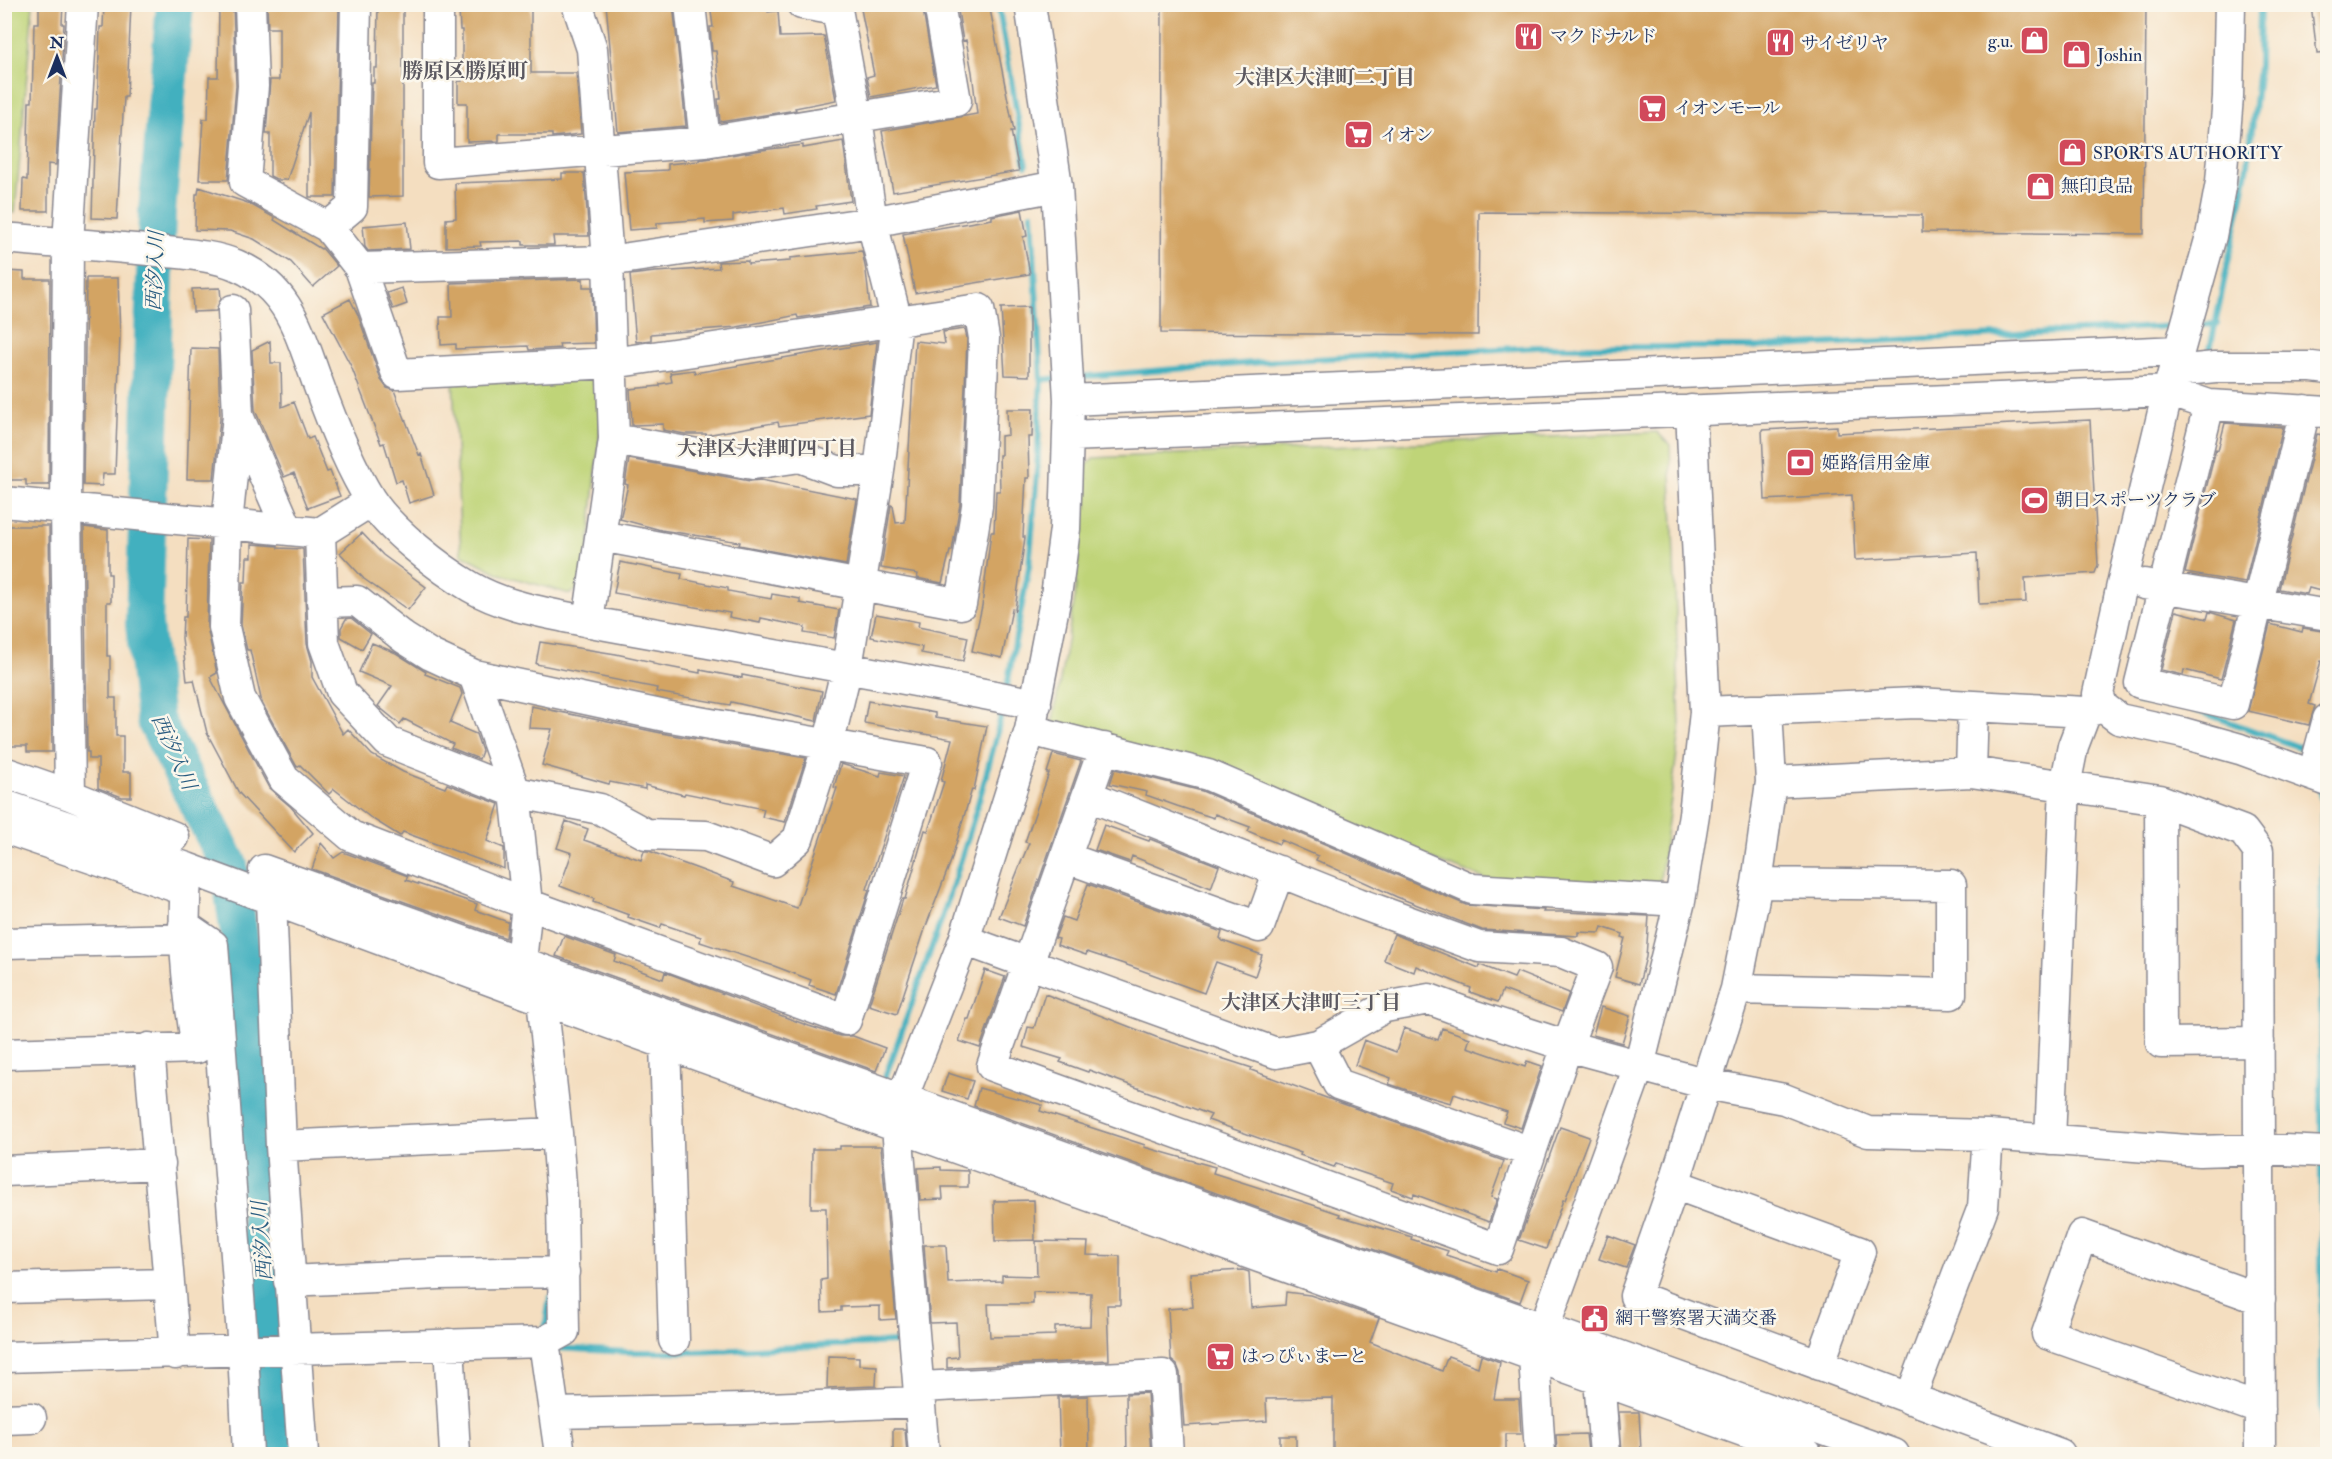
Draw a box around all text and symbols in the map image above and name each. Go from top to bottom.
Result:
restaurant icon: マクドナルド [1513,20,1545,52]
place label: マクドナルド [1550,25,1657,48]
shop icon: g.u. [2018,25,2050,57]
north arrow [27,27,87,87]
restaurant icon: サイゼリヤ [1764,27,1796,59]
place label: g.u. [1988,30,2013,53]
place label: サイゼリヤ [1801,32,1889,55]
text: N [49,33,65,53]
shop icon: Joshin [2060,39,2092,71]
place label: Joshin [2096,44,2142,67]
district label: 勝原区勝原町 [402,58,528,85]
district label: 大津区大津町二丁目 [1235,65,1415,90]
supermarket icon: イオンモール [1637,92,1669,124]
place label: イオンモール [1674,97,1780,120]
supermarket icon: イオン [1343,119,1375,151]
place label: イオン [1380,124,1433,147]
shop icon: SPORTS AUTHORITY [2056,137,2088,169]
place label: SPORTS AUTHORITY [2093,142,2283,165]
shop icon: 無印良品 [2024,170,2056,202]
place label: 無印良品 [2061,175,2133,198]
water label: 西汐入川 [141,229,169,311]
district label: 大津区大津町四丁目 [677,436,857,461]
bank icon: 姫路信用金庫 [1785,447,1817,479]
place label: 姫路信用金庫 [1822,452,1930,475]
sports icon: 朝日スポーツクラブ [2018,484,2050,516]
place label: 朝日スポーツクラブ [2055,489,2216,512]
water label: 西汐入川 [146,710,203,795]
district label: 大津区大津町三丁目 [1221,990,1401,1015]
water label: 西汐入川 [247,1198,277,1282]
public building icon: 網干警察署天満交番 [1578,1302,1610,1334]
place label: 網干警察署天満交番 [1615,1307,1777,1330]
supermarket icon: はっぴぃまーと [1204,1340,1236,1372]
place label: はっぴぃまーと [1241,1345,1367,1368]

